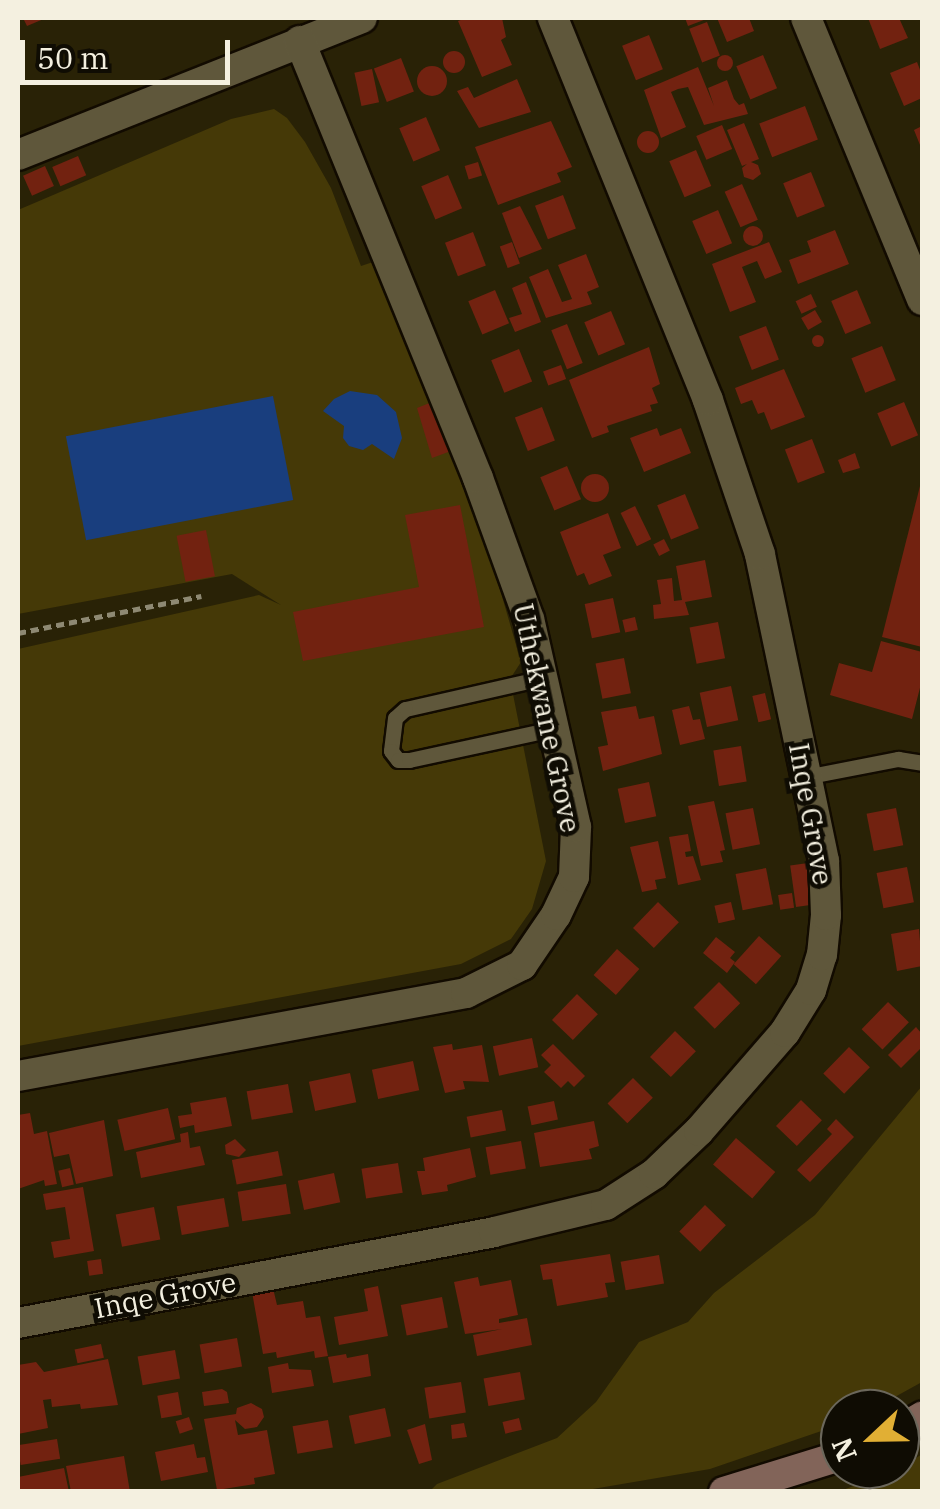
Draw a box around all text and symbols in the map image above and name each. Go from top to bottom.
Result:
scale bar [25,20,235,82]
text: 50 m [37,38,109,77]
street label: Uthekwane Grove [506,600,588,836]
street label: Inqe Grove [782,740,840,888]
street label: Inqe Grove [91,1265,239,1325]
north arrow [820,1389,920,1489]
text: N [822,1432,865,1467]

